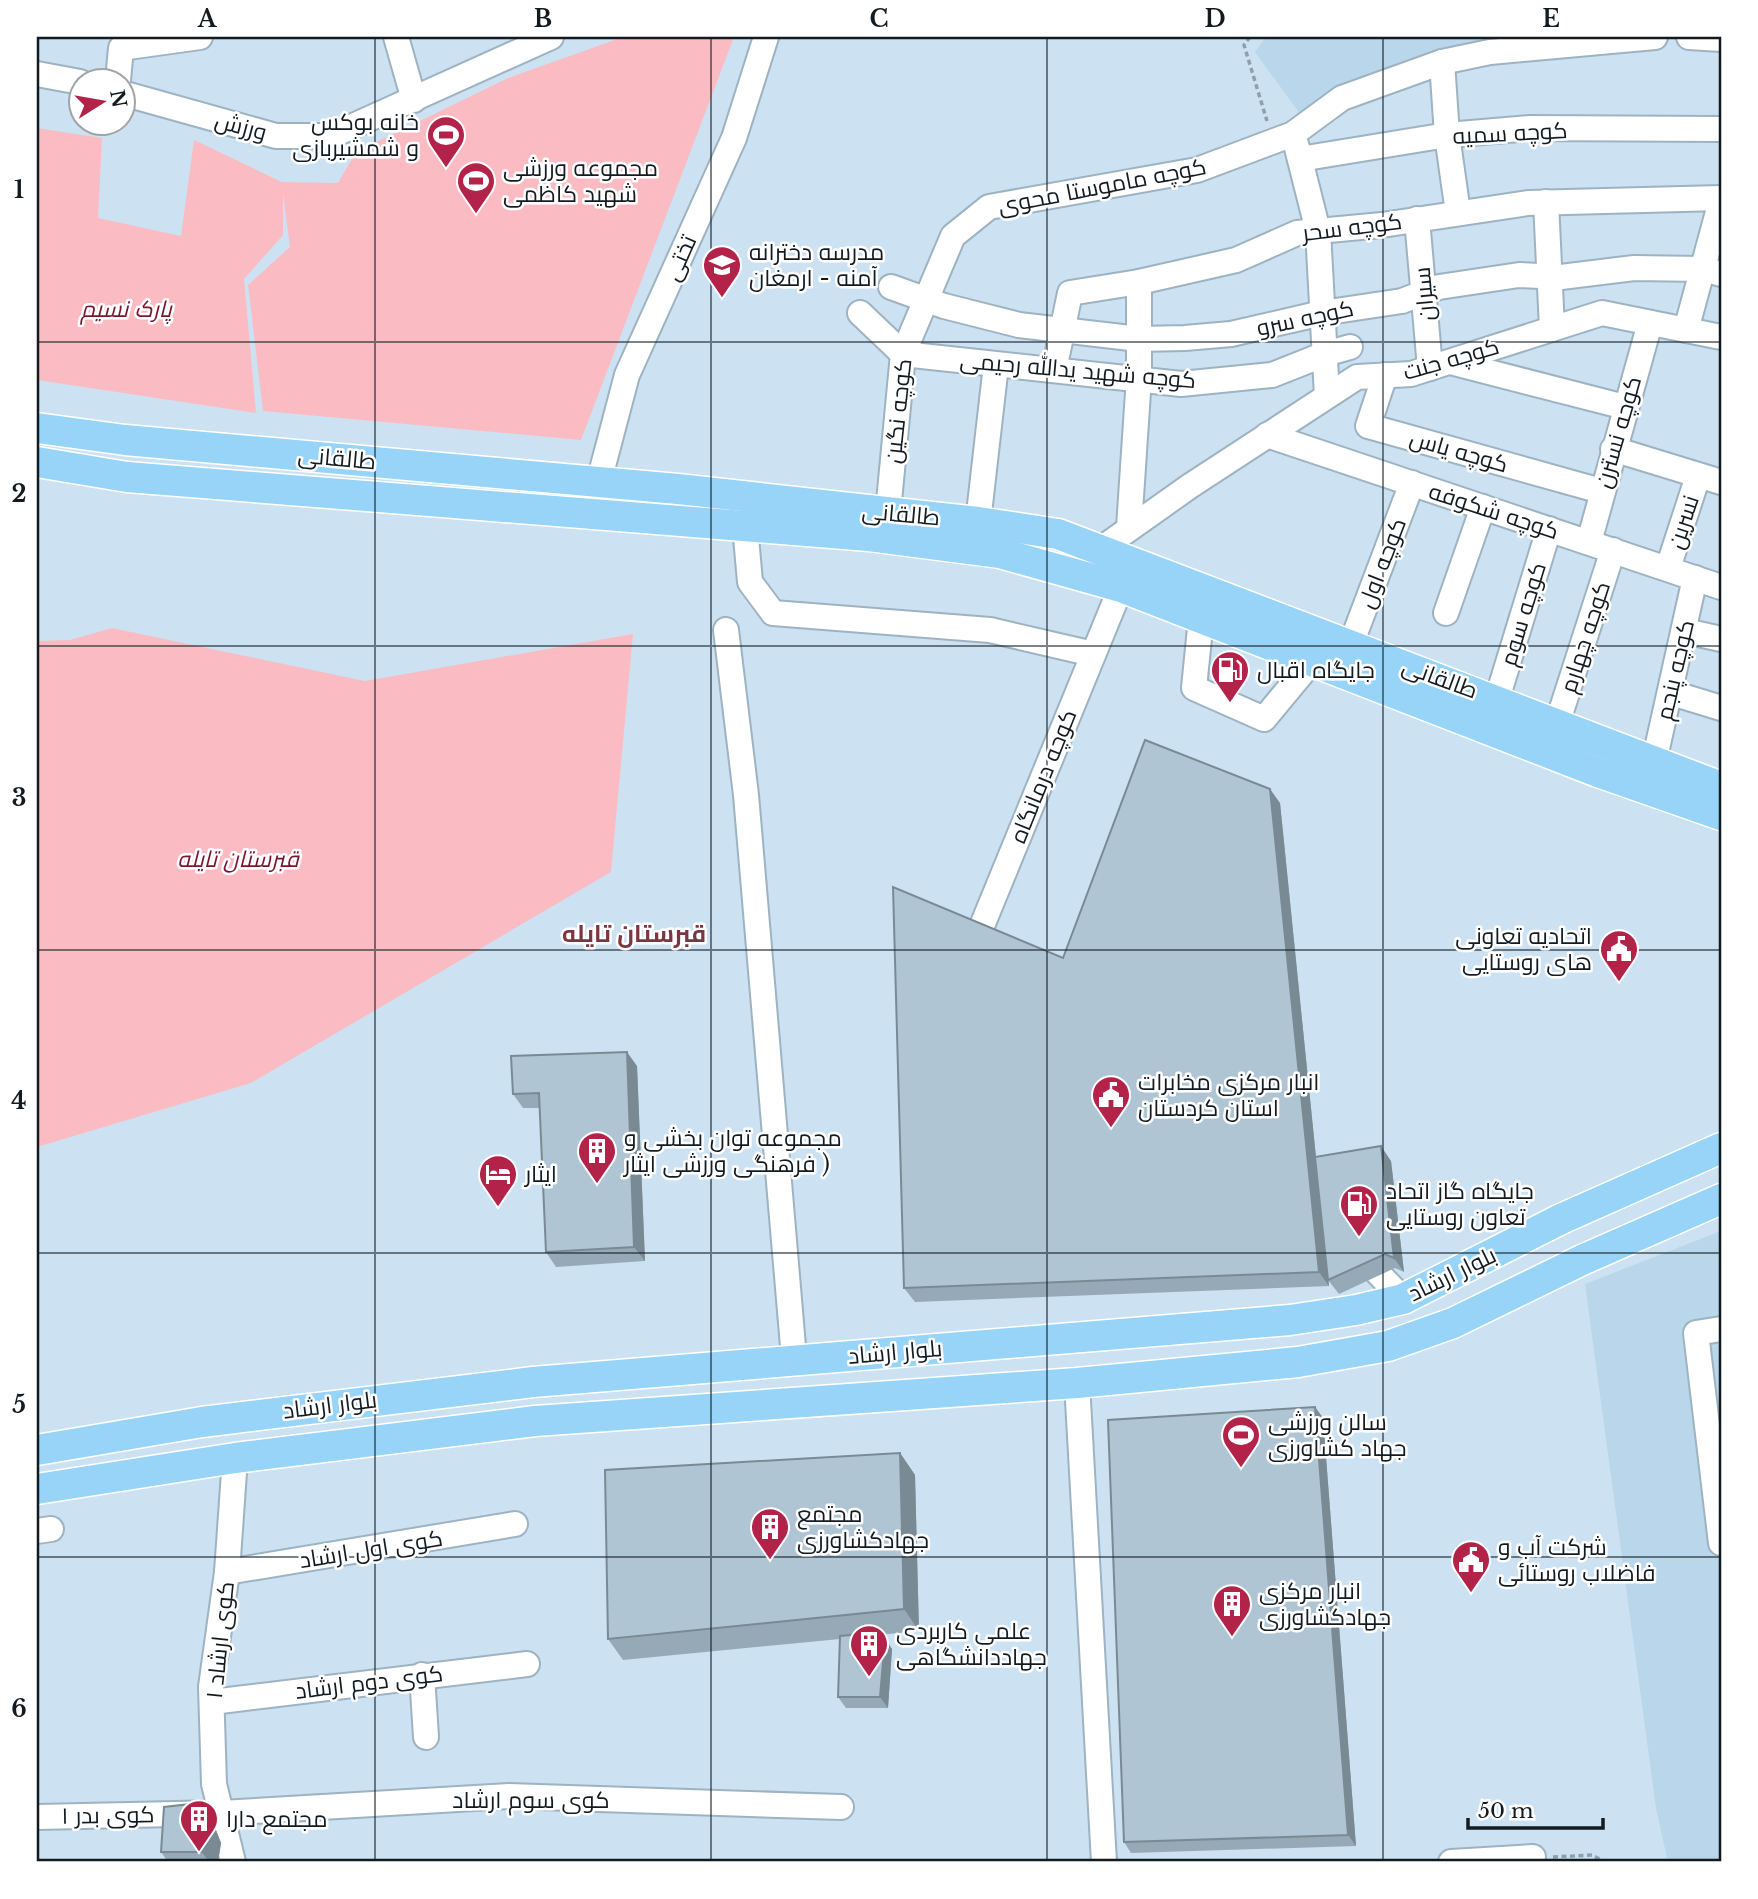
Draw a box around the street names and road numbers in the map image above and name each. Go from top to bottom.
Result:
street label: ورزش [212,106,270,146]
street label: کوچه سمیه [1452,116,1568,151]
street label: کوچه ماموستا محوی [995,152,1209,221]
street label: کوچه سحر [1299,207,1404,248]
street label: تختی [658,231,702,285]
street label: سیران [1408,266,1440,322]
street label: کوچه سرو [1254,294,1356,343]
street label: کوچه جنت [1400,332,1503,387]
street label: کوچه شهید یدالله رحیمی [959,345,1197,395]
street label: کوچه نگین [879,357,918,465]
street label: کوچه نسترن [1589,373,1648,492]
street label: کوچه یاس [1406,424,1511,479]
street label: طالقانی [297,441,377,475]
street label: کوچه شکوفه [1425,477,1563,546]
street label: نسرین [1661,492,1705,552]
street label: طالقانی [861,497,941,531]
street label: کوچه اول [1352,514,1413,612]
street label: کوچه سوم [1494,559,1554,670]
street label: کوچه چهارم [1554,578,1618,697]
street label: کوچه پنجم [1650,617,1702,723]
street label: طالقانی [1398,651,1482,705]
street label: کوچه درمانگاه [1003,705,1083,847]
street label: بلوار ارشاد [1403,1241,1501,1307]
street label: بلوار ارشاد [847,1334,943,1370]
street label: بلوار ارشاد [281,1385,379,1425]
street label: کوی اول ارشاد [297,1524,445,1574]
street label: کوی ارشاد ۱ [200,1580,240,1700]
street label: کوی دوم ارشاد [294,1659,445,1707]
street label: کوی سوم ارشاد [452,1786,610,1816]
street label: کوی بدر ۱ [61,1800,155,1830]

